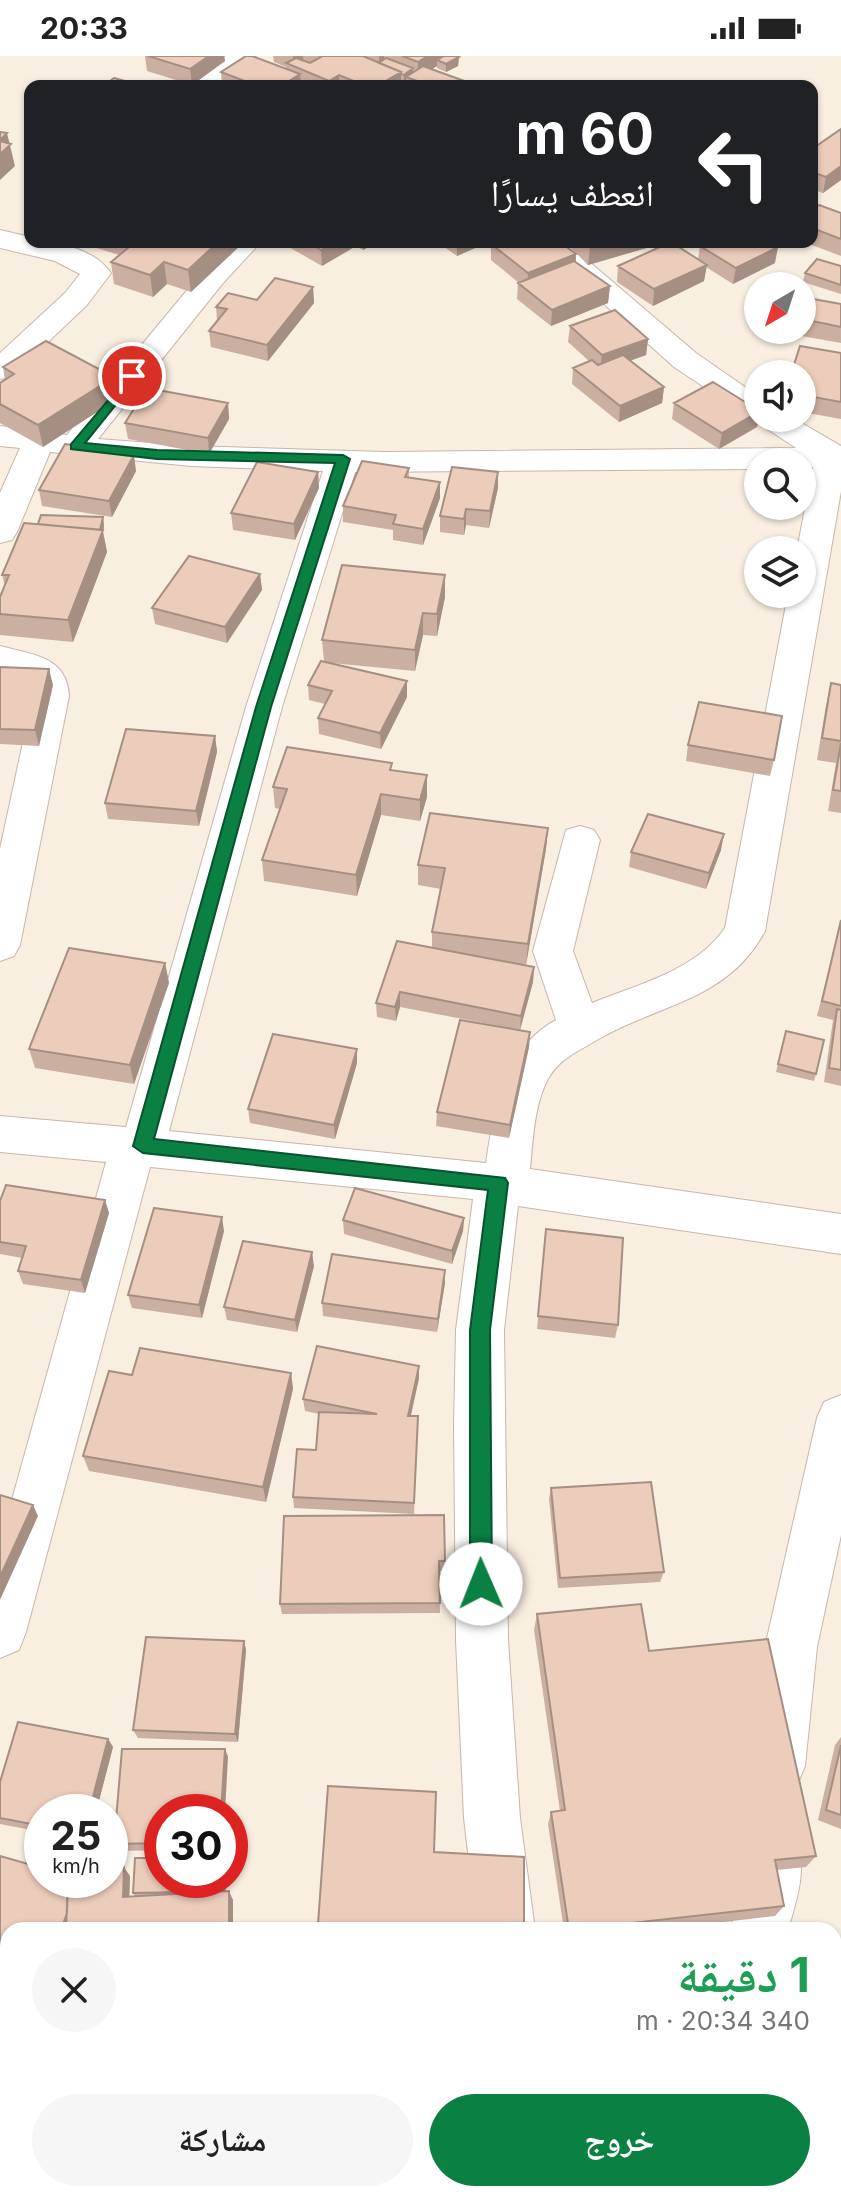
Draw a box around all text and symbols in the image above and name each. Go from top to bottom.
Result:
text: 20:33 [40,10,128,46]
text: 60 m [515,100,654,168]
icon: left [682,112,786,216]
text: انعطف يسارًا [491,171,654,215]
north arrow [744,272,816,344]
map controls [744,272,816,608]
pin [98,342,166,410]
icon: arrive [110,354,154,398]
button: sound [744,360,816,432]
button: search [744,448,816,520]
button: layers [744,536,816,608]
position arrow [439,1542,523,1626]
speed limit sign: 30 [144,1794,248,1898]
text: 25 [51,1811,101,1860]
text: km/h [52,1854,100,1878]
text: 1 دقيقة [677,1945,810,2004]
button: close [32,1948,116,2032]
text: 340 m · 20:34 [636,2005,810,2036]
button: مشاركة [32,2094,413,2186]
button: خروج [429,2094,810,2186]

